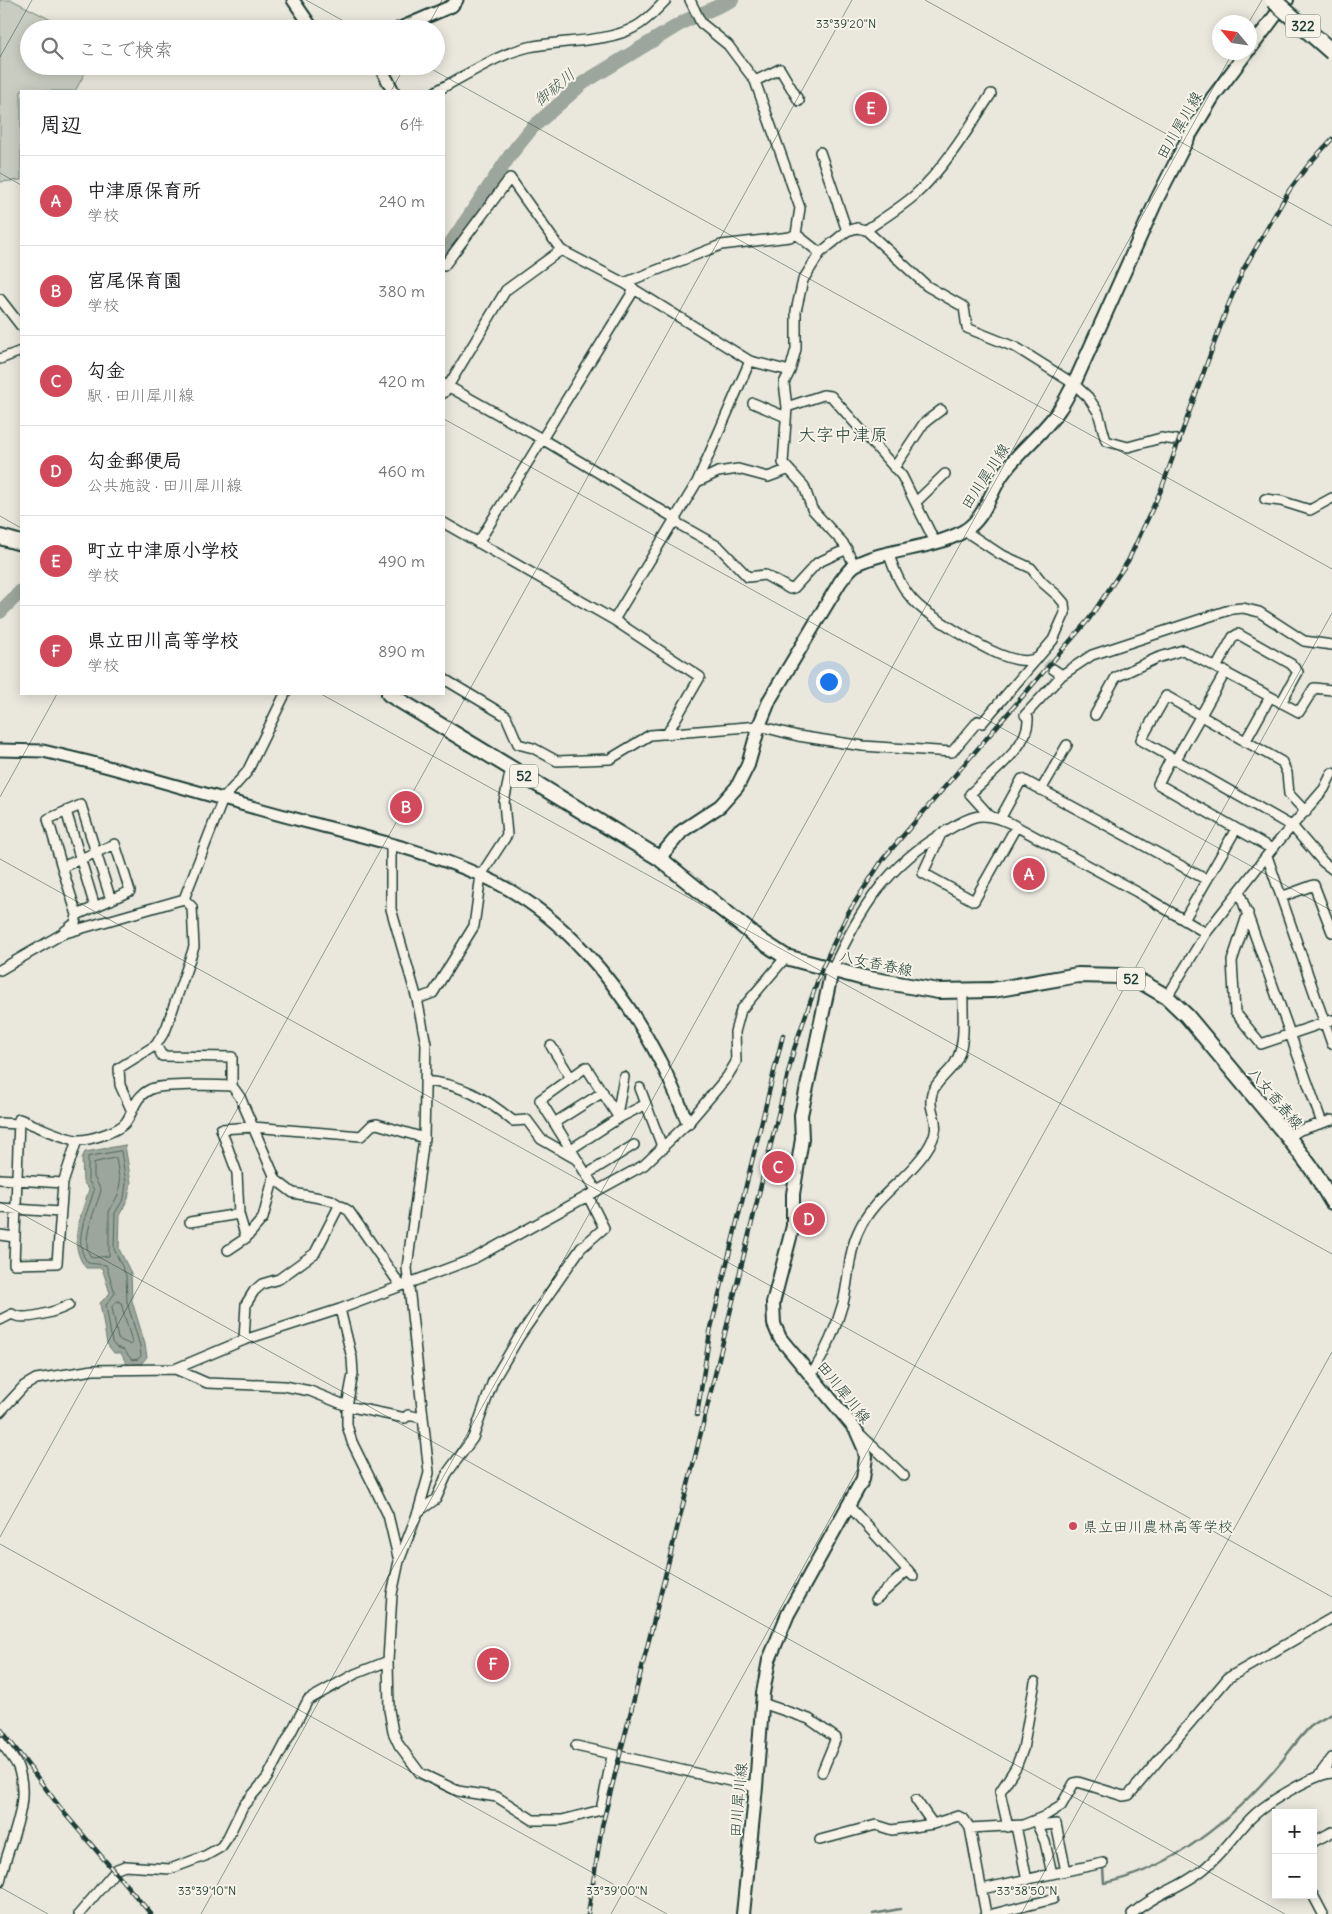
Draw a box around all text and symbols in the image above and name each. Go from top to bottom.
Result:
north arrow [1212,15,1257,60]
road number: 322 [1286,15,1320,38]
text: 33°39'20"N [816,16,876,31]
search box [20,20,445,75]
icon: search [38,34,66,62]
text: ここで検索 [78,37,173,61]
water label: 御祓川 [529,64,579,110]
street label: 田川犀川線 [1152,88,1206,162]
pin: E [855,89,887,127]
text: 周辺 [40,111,82,138]
text: 6件 [400,114,425,134]
text: 中津原保育所 [87,178,201,202]
text: A [51,191,61,211]
text: 240 m [379,191,425,211]
text: 学校 [87,205,119,225]
text: 宮尾保育園 [87,268,182,292]
text: B [51,281,61,301]
text: 380 m [378,281,425,301]
text: 学校 [87,295,119,315]
text: 勾金 [87,358,125,382]
text: C [51,371,61,391]
text: 420 m [379,371,425,391]
text: 駅 · 田川犀川線 [87,385,194,405]
district label: 大字中津原 [798,423,888,446]
street label: 田川犀川線 [957,439,1013,513]
text: 勾金郵便局 [87,448,182,472]
text: D [50,461,62,481]
text: 460 m [378,461,425,481]
text: 公共施設 · 田川犀川線 [87,475,242,495]
text: 町立中津原小学校 [87,538,239,562]
text: E [51,551,61,571]
text: 490 m [378,551,425,571]
text: 学校 [87,565,119,585]
text: 県立田川高等学校 [87,628,239,652]
text: F [51,641,61,661]
text: 890 m [378,641,425,661]
text: 学校 [87,655,119,675]
your location [816,669,842,695]
road number: 52 [510,764,538,788]
pin: B [390,788,422,826]
pin: A [1013,855,1045,893]
street label: 八女香春線 [837,946,915,980]
road number: 52 [1117,968,1145,991]
street label: 八女香春線 [1245,1063,1307,1133]
pin: C [762,1148,794,1186]
pin: D [793,1200,825,1238]
street label: 田川犀川線 [813,1357,875,1427]
place label: 県立田川農林高等学校 [1083,1517,1233,1536]
marker: 県立田川農林高等学校 [1067,1520,1079,1532]
pin: F [477,1645,509,1683]
street label: 田川犀川線 [725,1762,751,1838]
map controls [1272,1809,1317,1899]
button: + [1272,1809,1317,1854]
button: − [1272,1854,1317,1899]
text: 33°39'10"N [178,1883,236,1898]
text: 33°39'00"N [586,1883,648,1898]
text: 33°38'50"N [997,1883,1057,1898]

